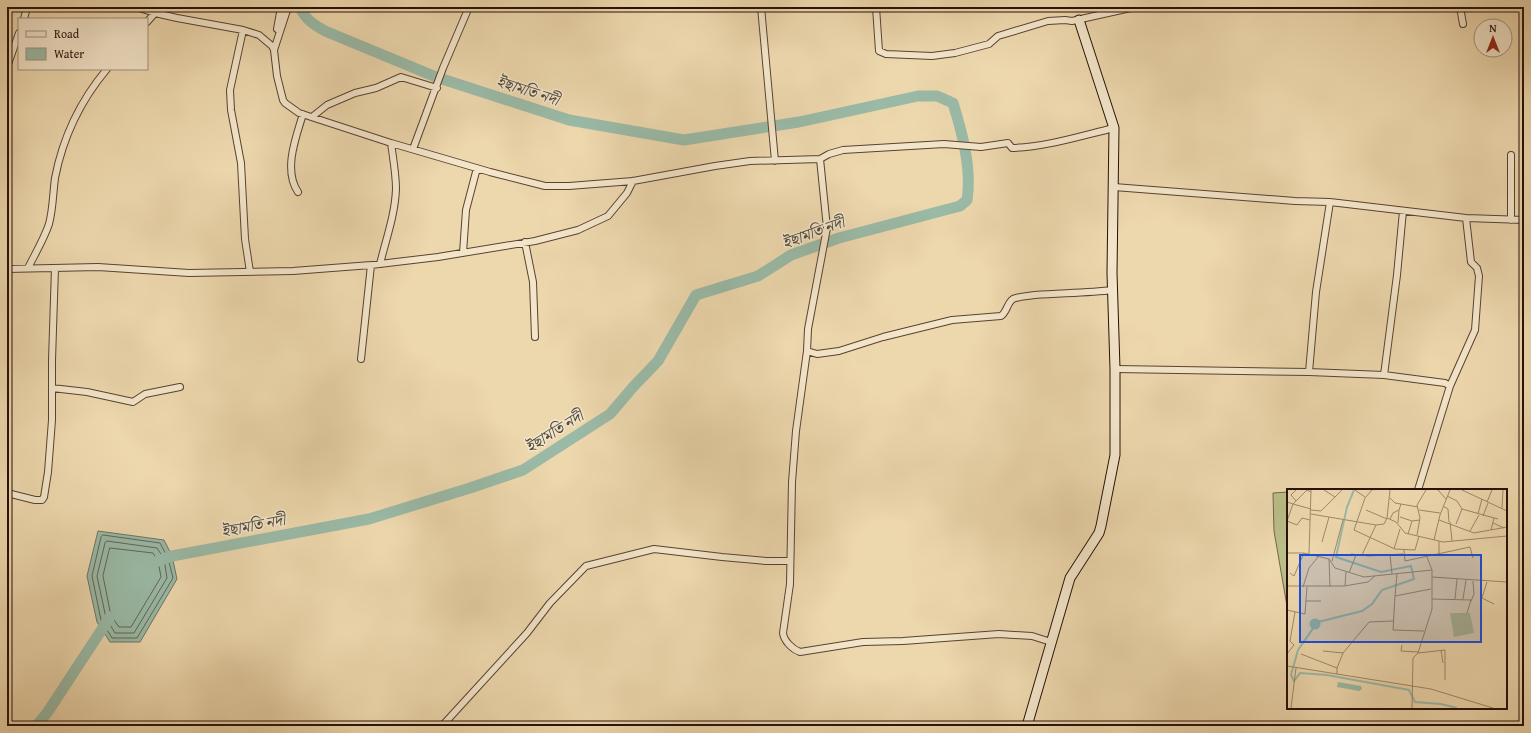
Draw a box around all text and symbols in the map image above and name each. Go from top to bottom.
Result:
legend [18,18,148,70]
north arrow [1473,18,1513,58]
text: N [1489,20,1497,36]
text: Road [54,25,80,42]
text: Water [54,45,84,62]
water label: ইছামতি নদী [494,69,564,112]
water label: ইছামতি নদী [779,209,849,254]
water label: ইছামতি নদী [520,403,589,458]
inset map [1287,489,1507,709]
water label: ইছামতি নদী [219,507,289,543]

